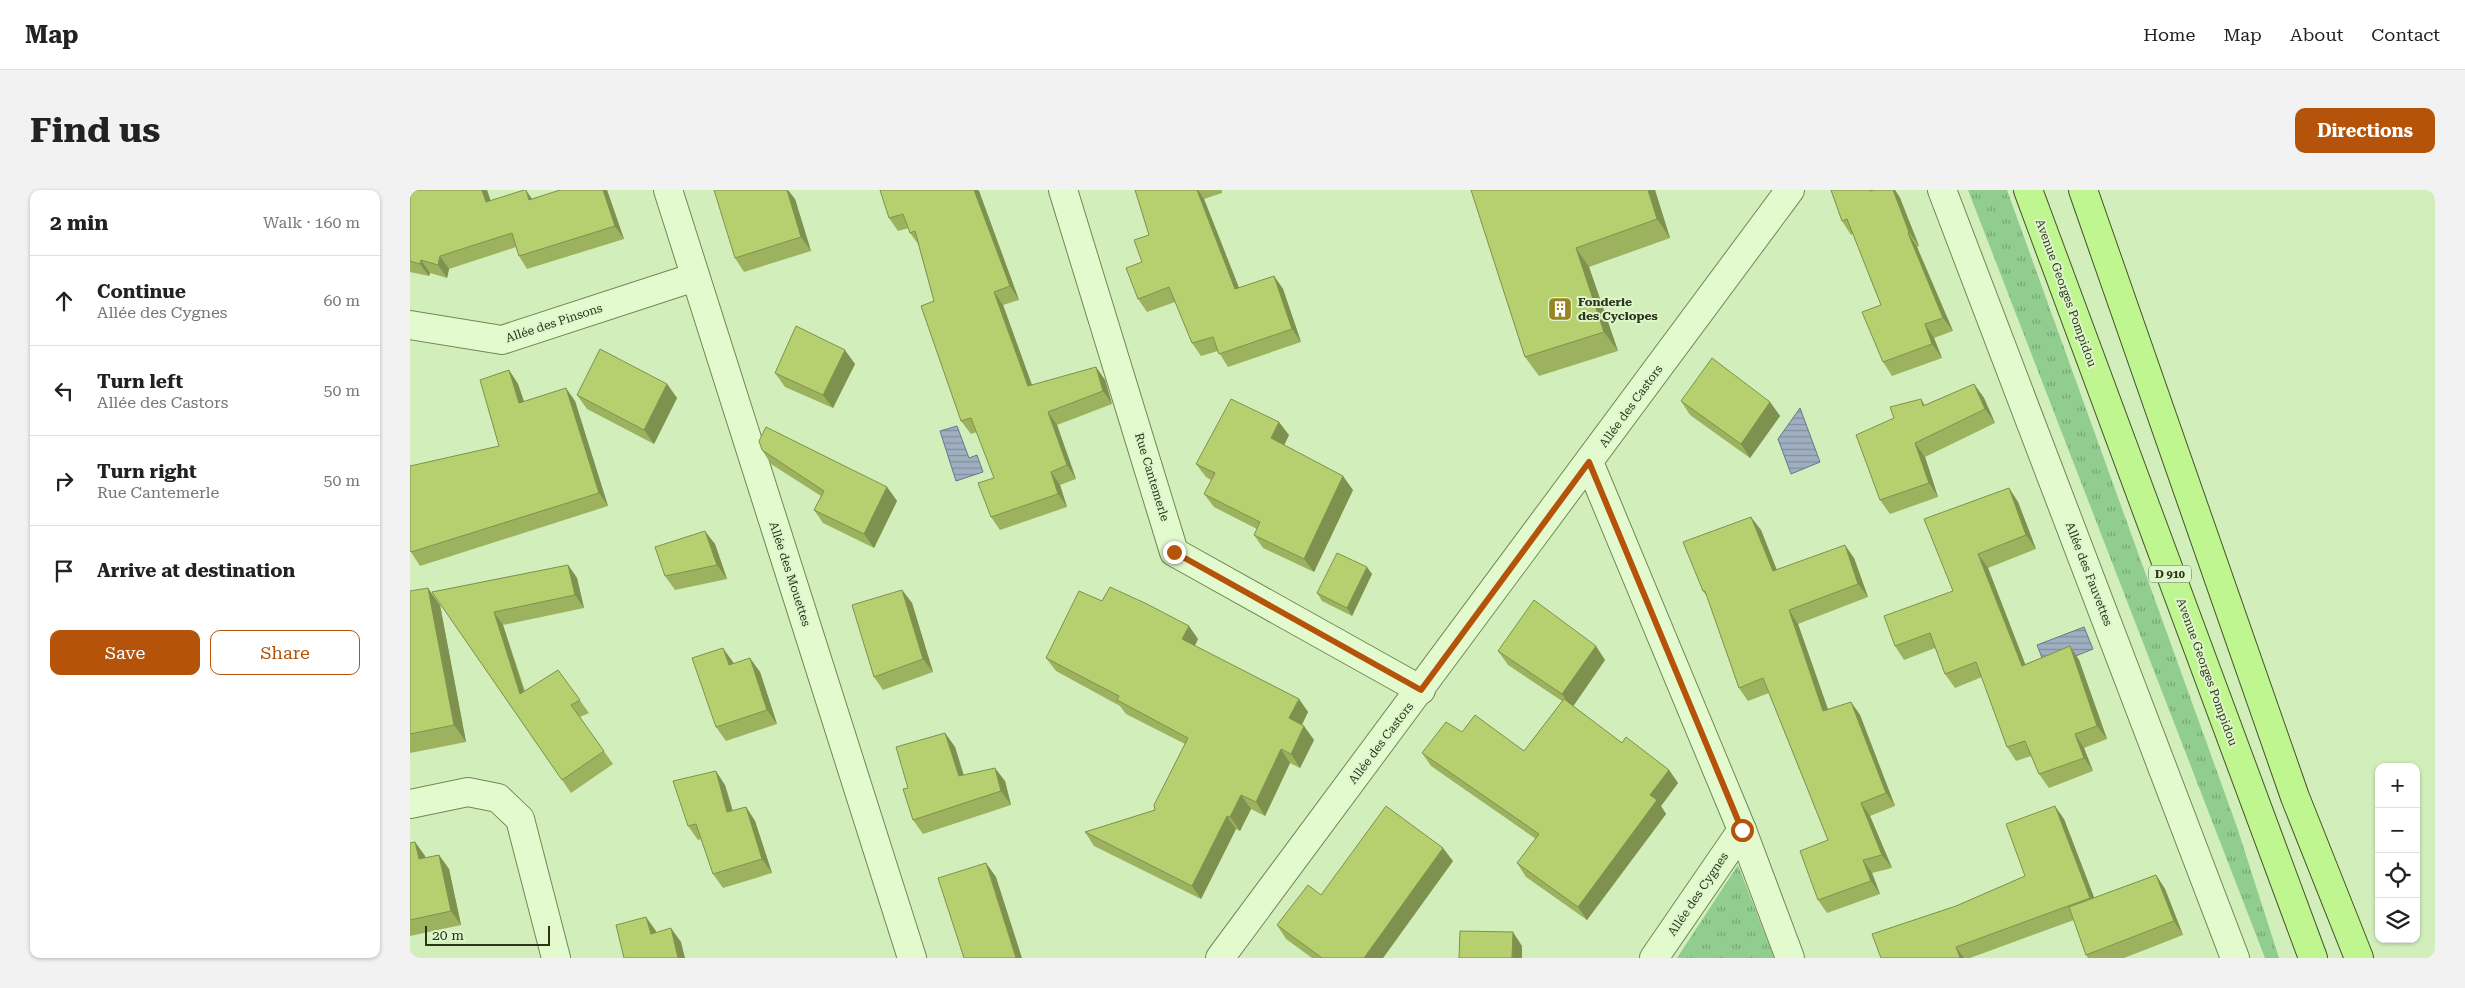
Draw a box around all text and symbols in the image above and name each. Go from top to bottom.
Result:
text: Map [25,21,79,49]
text: Home [2143,24,2195,45]
text: Map [2223,24,2262,45]
text: About [2290,24,2343,45]
text: Contact [2371,24,2440,45]
button: Directions [2295,108,2435,153]
text: Find us [30,110,160,151]
text: 2 min [50,211,108,235]
text: Walk · 160 m [263,213,360,232]
street label: Avenue Georges Pompidou [2033,217,2099,369]
text: Continue [97,280,186,303]
icon: ahead [50,287,78,315]
text: 60 m [323,291,360,310]
place label: Fonderie des Cyclopes [1578,295,1658,323]
building icon: Fonderie des Cyclopes [1547,296,1573,322]
street label: Allée des Pinsons [504,301,604,345]
text: Allée des Cygnes [97,303,227,322]
street label: Allée des Castors [1596,362,1666,450]
text: Turn left [97,370,183,393]
icon: left [50,377,78,405]
text: 50 m [323,381,360,400]
text: Allée des Castors [97,393,228,412]
street label: Rue Cantemerle [1132,431,1172,523]
text: Turn right [97,460,197,483]
icon: right [50,467,78,495]
text: 50 m [323,471,360,490]
text: Rue Cantemerle [97,483,219,502]
street label: Allée des Mouettes [766,520,814,628]
street label: Allée des Fauvettes [2063,520,2115,628]
route end [1163,541,1186,564]
icon: arrive [50,557,78,585]
text: Arrive at destination [97,559,295,582]
road number: D 910 [2149,566,2191,582]
street label: Avenue Georges Pompidou [2174,596,2240,748]
button: Save [50,630,200,675]
button: Share [210,630,360,675]
street label: Allée des Castors [1346,699,1416,787]
map controls [2375,763,2420,943]
button: + [2375,763,2420,808]
button: − [2375,808,2420,853]
route start [1731,819,1754,842]
street label: Allée des Cygnes [1665,849,1731,938]
button: locate [2375,853,2420,898]
button: layers [2375,898,2420,943]
scale bar [425,923,550,946]
text: 20 m [432,927,464,943]

